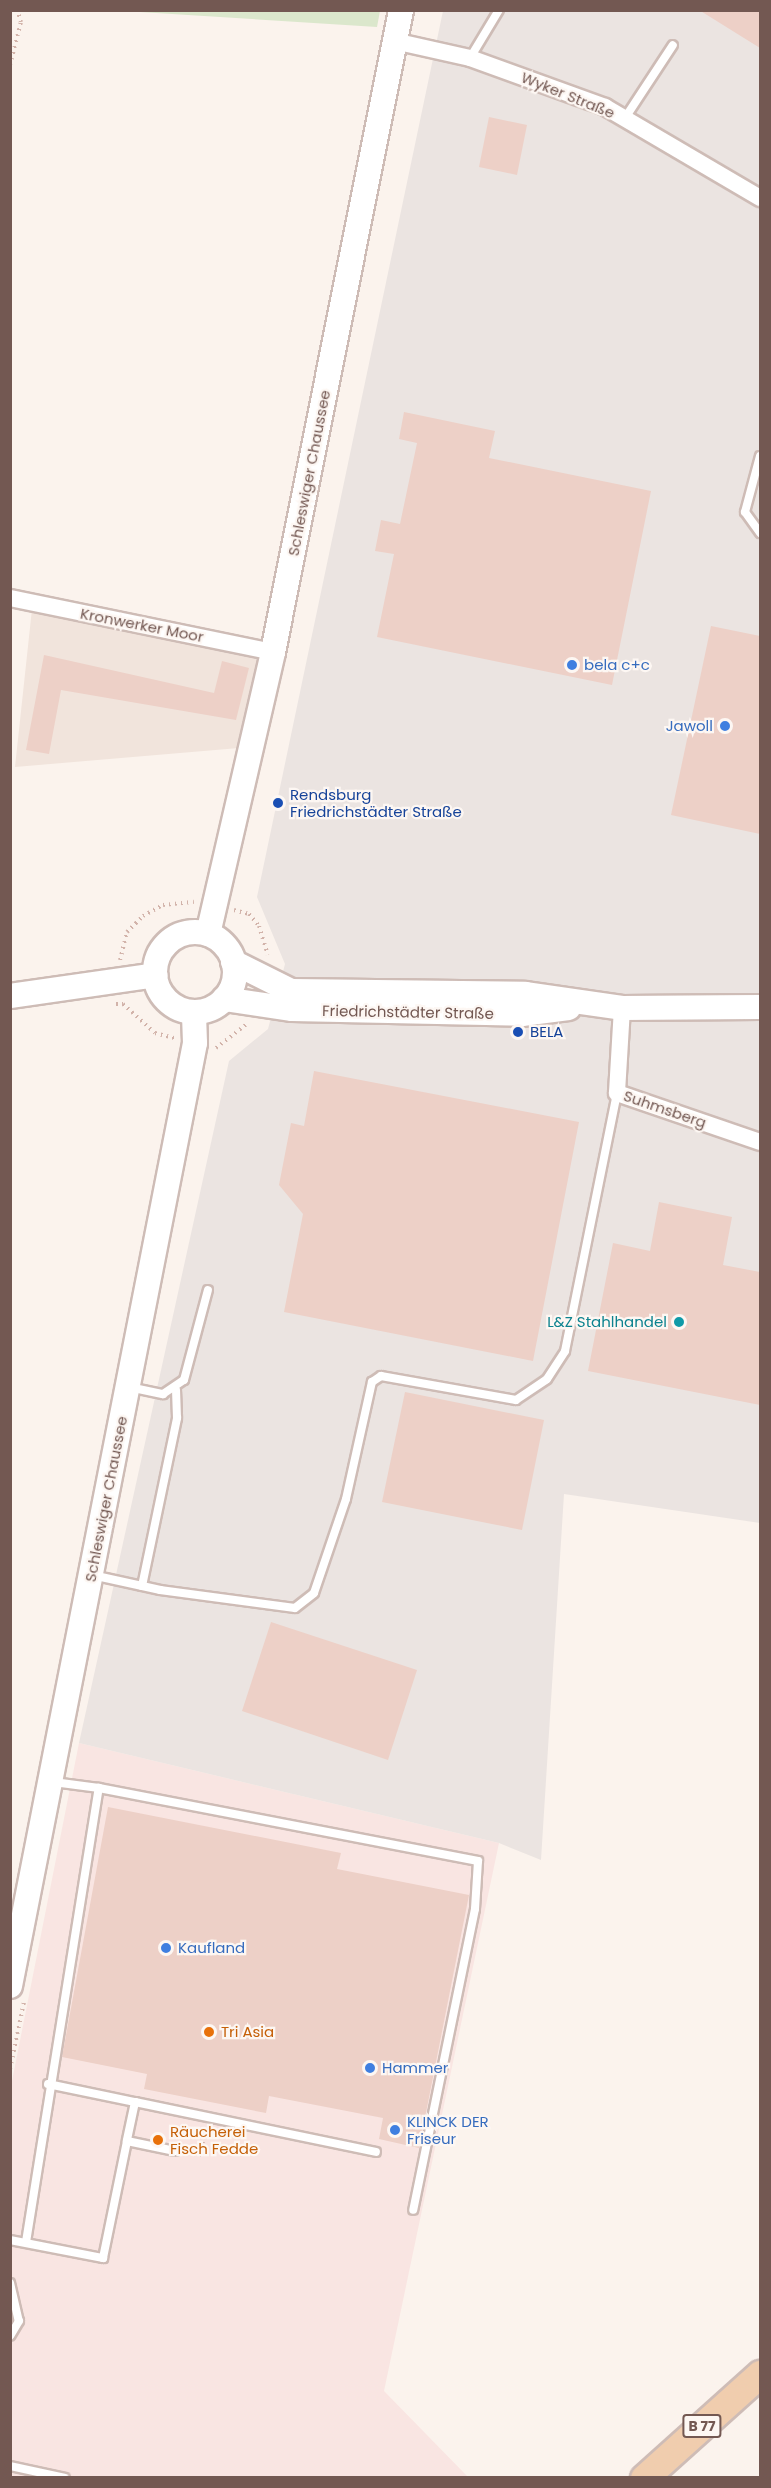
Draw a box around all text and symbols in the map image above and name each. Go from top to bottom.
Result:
street label: Wyker Straße [519,68,617,122]
street label: Schleswiger Chaussee [284,389,334,557]
street label: Kronwerker Moor [79,604,205,646]
place label: bela c+c [584,656,650,674]
marker: bela c+c [565,658,579,672]
place label: Jawoll [666,717,713,735]
marker: Jawoll [718,719,732,733]
place label: Rendsburg Friedrichstädter Straße [290,785,462,820]
marker: Rendsburg Friedrichstädter Straße [271,796,285,810]
street label: Friedrichstädter Straße [322,1002,494,1022]
place label: BELA [530,1023,563,1041]
marker: BELA [511,1025,525,1039]
street label: Suhmsberg [621,1086,709,1132]
place label: L&Z Stahlhandel [547,1313,667,1331]
marker: L&Z Stahlhandel [672,1315,686,1329]
street label: Schleswiger Chaussee [81,1415,131,1583]
place label: Kaufland [178,1939,245,1957]
marker: Kaufland [159,1941,173,1955]
place label: Tri Asia [221,2023,274,2041]
marker: Tri Asia [202,2025,216,2039]
place label: Hammer [382,2059,448,2077]
marker: Hammer [363,2061,377,2075]
place label: KLINCK DER Friseur [407,2112,489,2147]
place label: Räucherei Fisch Fedde [170,2122,258,2157]
marker: KLINCK DER Friseur [388,2123,402,2137]
marker: Räucherei Fisch Fedde [151,2133,165,2147]
road number: B 77 [681,2415,723,2437]

